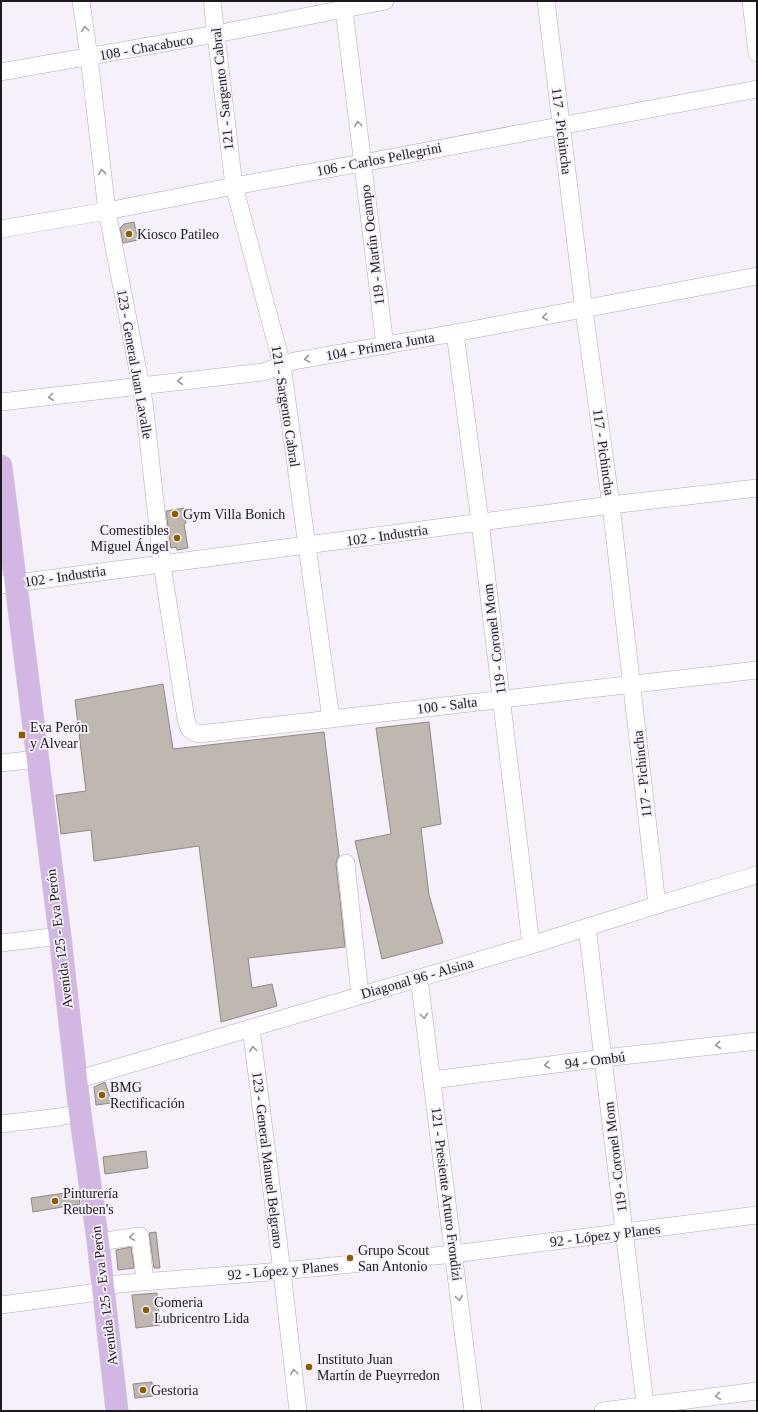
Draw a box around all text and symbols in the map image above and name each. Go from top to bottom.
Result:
one-way arrow [81,26,90,32]
street label: 121 - Sargento Cabral [209,27,236,151]
street label: 108 - Chacabuco [98,32,194,63]
street label: 117 - Pichincha [549,87,574,176]
one-way arrow [353,121,362,127]
street label: 106 - Carlos Pellegrini [315,140,443,179]
one-way arrow [98,169,107,175]
street label: 119 - Martín Ocampo [358,184,387,306]
place label: Kiosco Patileo [137,227,219,242]
marker: Kiosco Patileo [124,229,134,239]
street label: 123 - General Juan Lavalle [114,288,155,440]
one-way arrow [542,312,548,320]
street label: 104 - Primera Junta [325,329,436,363]
street label: 121 - Sargento Cabral [268,344,303,468]
one-way arrow [304,354,310,363]
one-way arrow [177,377,183,386]
one-way arrow [48,392,54,401]
street label: 117 - Pichincha [590,408,617,497]
place label: Gym Villa Bonich [183,507,285,522]
marker: Gym Villa Bonich [170,509,180,519]
street label: 102 - Industria [345,522,430,549]
place label: Comestibles Miguel Ángel [91,523,169,554]
marker: Comestibles Miguel Ángel [172,533,182,543]
street label: 102 - Industria [23,563,108,590]
street label: 119 - Coronel Mom [480,583,509,695]
street label: 100 - Salta [416,694,479,717]
place label: Eva Perón y Alvear [30,720,88,751]
street label: 117 - Pichincha [630,729,655,818]
marker: Eva Perón y Alvear [17,730,27,740]
street label: Avenida 125 - Eva Perón [43,868,76,1010]
street label: Diagonal 96 - Alsina [359,955,476,1002]
one-way arrow [419,1013,428,1019]
one-way arrow [715,1041,721,1050]
one-way arrow [249,1046,258,1052]
street label: 94 - Ombú [564,1049,626,1072]
one-way arrow [544,1060,550,1069]
street label: 123 - General Manuel Belgrano [249,1071,286,1249]
place label: BMG Rectificación [110,1080,185,1111]
marker: BMG Rectificación [97,1090,107,1100]
street label: 119 - Coronel Mom [601,1101,630,1213]
street label: 121 - Presiente Arturo Frondizi [428,1106,465,1282]
place label: Pinturería Reuben's [63,1186,119,1217]
marker: Pinturería Reuben's [50,1196,60,1206]
street label: 92 - López y Planes [549,1221,661,1250]
street label: Avenida 125 - Eva Perón [88,1225,121,1367]
one-way arrow [129,1232,135,1241]
place label: Grupo Scout San Antonio [358,1243,429,1274]
marker: Grupo Scout San Antonio [345,1253,355,1263]
street label: 92 - López y Planes [227,1258,339,1283]
place label: Gomeria Lubricentro Lida [154,1295,250,1326]
one-way arrow [455,1295,464,1301]
marker: Gomeria Lubricentro Lida [141,1305,151,1315]
place label: Instituto Juan Martín de Pueyrredon [317,1352,440,1383]
marker: Instituto Juan Martín de Pueyrredon [304,1362,314,1372]
one-way arrow [290,1369,299,1375]
place label: Gestoria [151,1383,199,1398]
marker: Gestoria [138,1385,148,1395]
one-way arrow [715,1391,721,1400]

